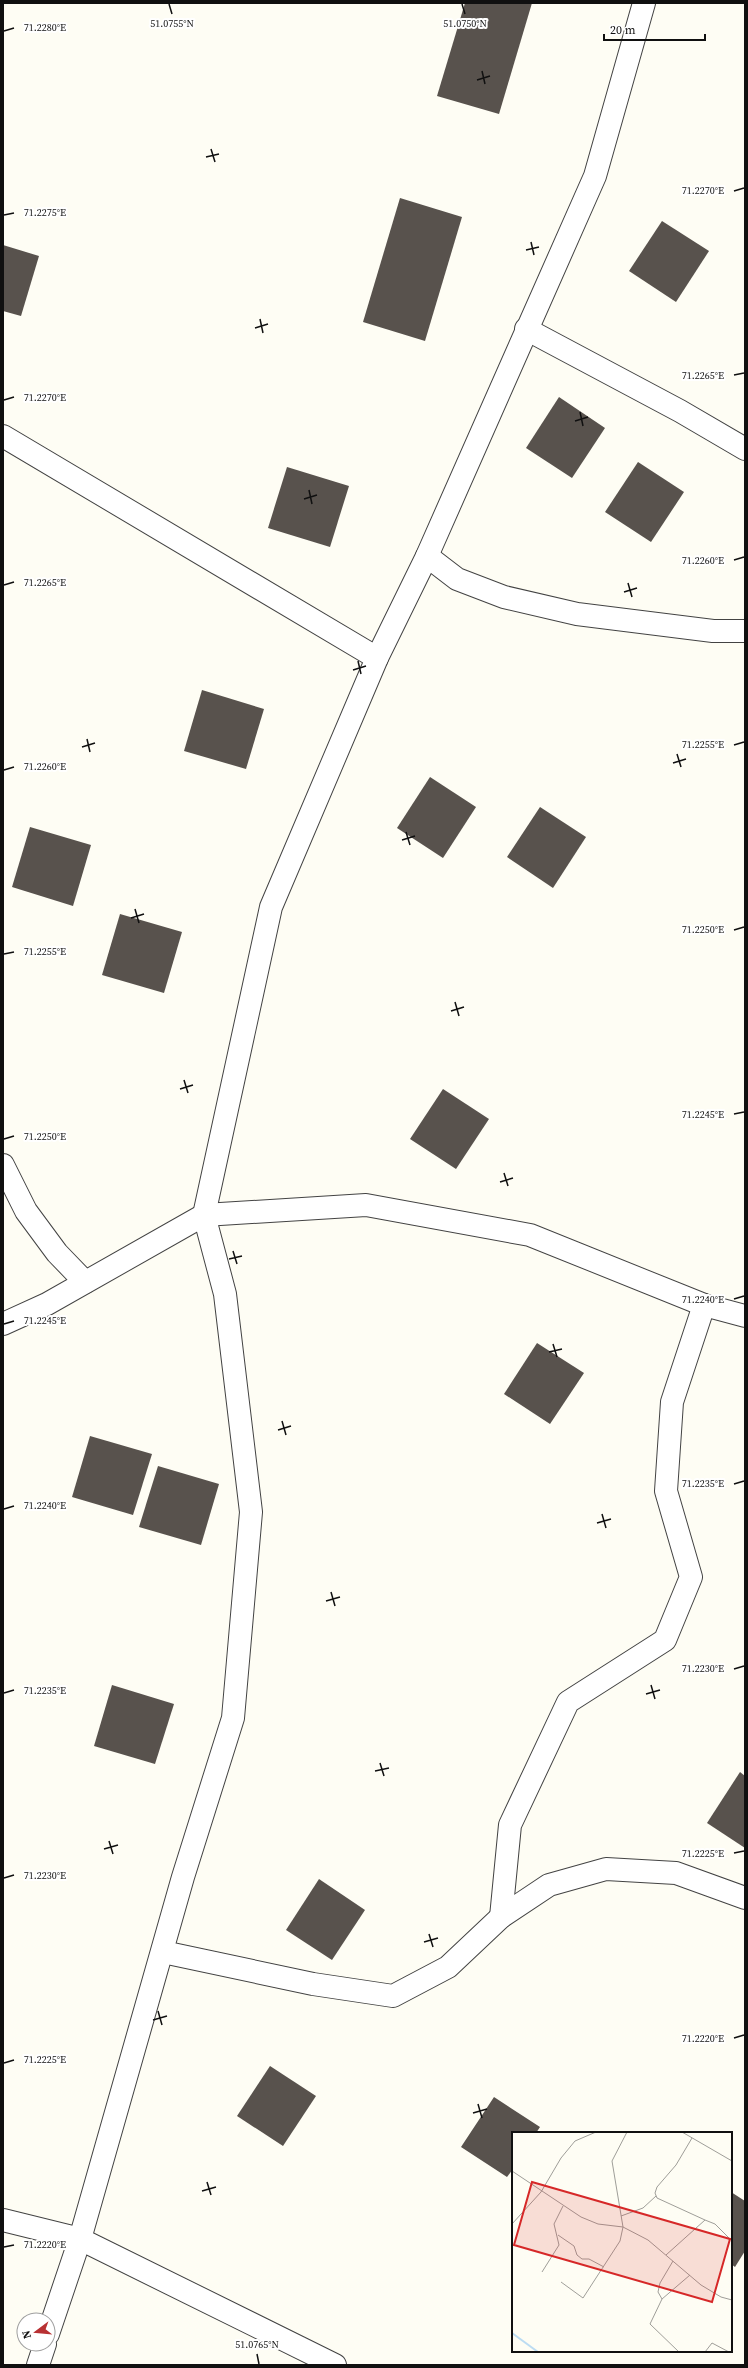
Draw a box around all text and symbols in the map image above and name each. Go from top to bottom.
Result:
scale bar [604,16,705,42]
text: 51.0755°N [150,17,194,30]
text: 51.0750°N [443,17,487,30]
text: 71.2280°E [24,21,66,34]
text: 20 m [610,22,636,38]
text: 71.2270°E [682,184,724,197]
text: 71.2275°E [24,206,66,219]
text: 71.2265°E [682,369,724,382]
text: 71.2270°E [24,391,66,404]
text: 71.2260°E [682,554,724,567]
text: 71.2265°E [24,576,66,589]
text: 71.2255°E [682,738,724,751]
text: 71.2260°E [24,760,66,773]
text: 71.2250°E [682,923,724,936]
text: 71.2255°E [24,945,66,958]
text: 71.2245°E [682,1108,724,1121]
text: 71.2250°E [24,1130,66,1143]
text: 71.2240°E [682,1293,724,1306]
text: 71.2245°E [24,1314,66,1327]
text: 71.2235°E [682,1477,724,1490]
text: 71.2240°E [24,1499,66,1512]
text: 71.2230°E [682,1662,724,1675]
text: 71.2235°E [24,1684,66,1697]
text: 71.2225°E [682,1847,724,1860]
text: 71.2230°E [24,1869,66,1882]
text: 71.2220°E [682,2032,724,2045]
text: 71.2225°E [24,2053,66,2066]
inset map [512,2132,732,2352]
text: 71.2220°E [24,2238,66,2251]
north arrow [16,2312,56,2352]
text: N [19,2329,35,2341]
text: 51.0765°N [235,2338,279,2351]

